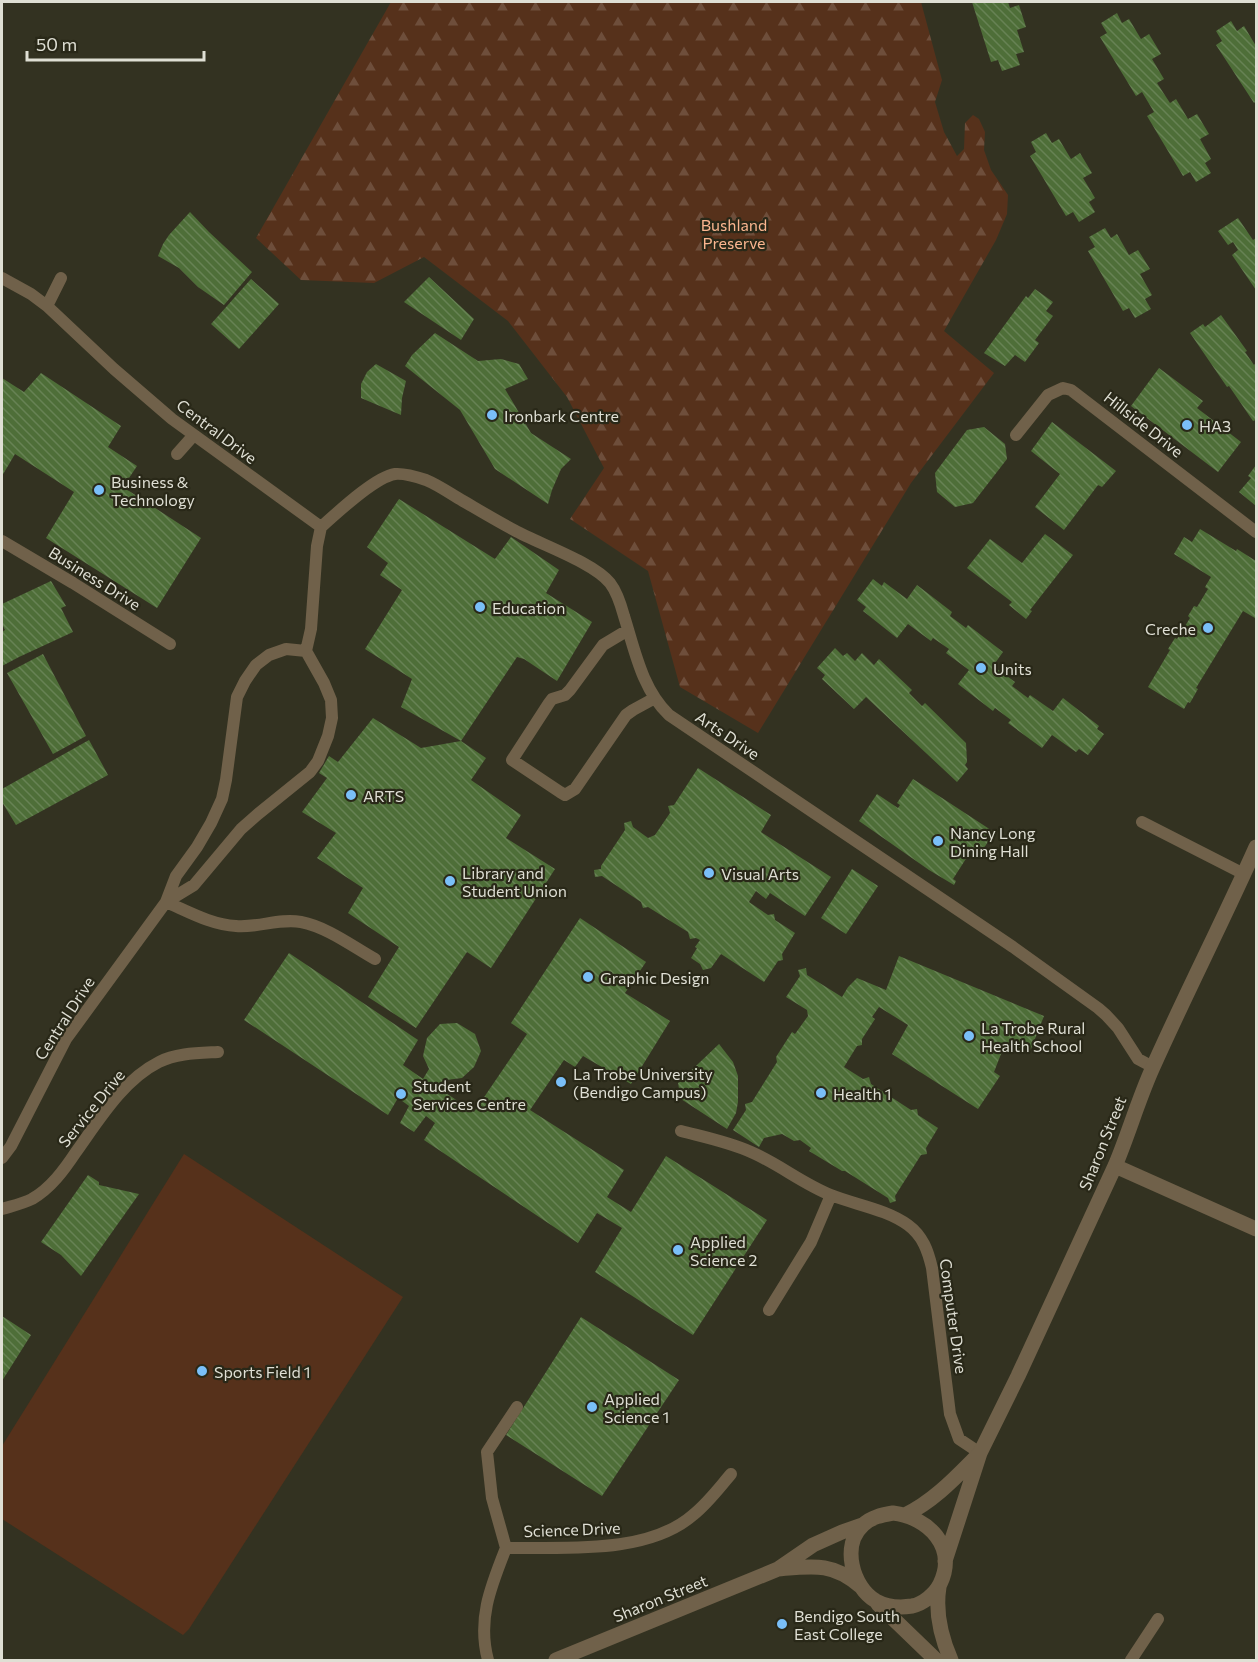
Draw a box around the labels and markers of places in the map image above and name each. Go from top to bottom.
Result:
place label: Ironbark Centre [504,406,619,425]
marker: Ironbark Centre [485,408,499,422]
place label: HA3 [1199,416,1231,435]
marker: HA3 [1180,418,1194,432]
place label: Business & Technology [111,472,195,509]
marker: Business & Technology [92,483,106,497]
place label: Education [492,598,565,617]
marker: Education [473,600,487,614]
place label: Creche [1145,619,1196,638]
marker: Creche [1201,621,1215,635]
place label: Units [993,659,1032,678]
marker: Units [974,661,988,675]
place label: ARTS [363,786,404,805]
marker: ARTS [344,788,358,802]
place label: Nancy Long Dining Hall [950,823,1036,860]
marker: Nancy Long Dining Hall [931,834,945,848]
place label: Library and Student Union [462,863,567,900]
place label: Visual Arts [721,864,799,883]
marker: Visual Arts [702,866,716,880]
marker: Library and Student Union [443,874,457,888]
place label: Graphic Design [600,968,710,987]
marker: Graphic Design [581,970,595,984]
place label: La Trobe Rural Health School [981,1018,1085,1055]
marker: La Trobe Rural Health School [962,1029,976,1043]
place label: La Trobe University (Bendigo Campus) [573,1064,713,1101]
marker: La Trobe University (Bendigo Campus) [554,1075,568,1089]
place label: Student Services Centre [413,1076,526,1113]
place label: Health 1 [833,1084,892,1103]
marker: Health 1 [814,1086,828,1100]
marker: Student Services Centre [394,1087,408,1101]
place label: Applied Science 2 [690,1232,757,1269]
marker: Applied Science 2 [671,1243,685,1257]
place label: Sports Field 1 [214,1362,311,1381]
marker: Sports Field 1 [195,1364,209,1378]
place label: Applied Science 1 [604,1389,669,1426]
marker: Applied Science 1 [585,1400,599,1414]
place label: Bendigo South East College [794,1606,900,1643]
marker: Bendigo South East College [775,1617,789,1631]

